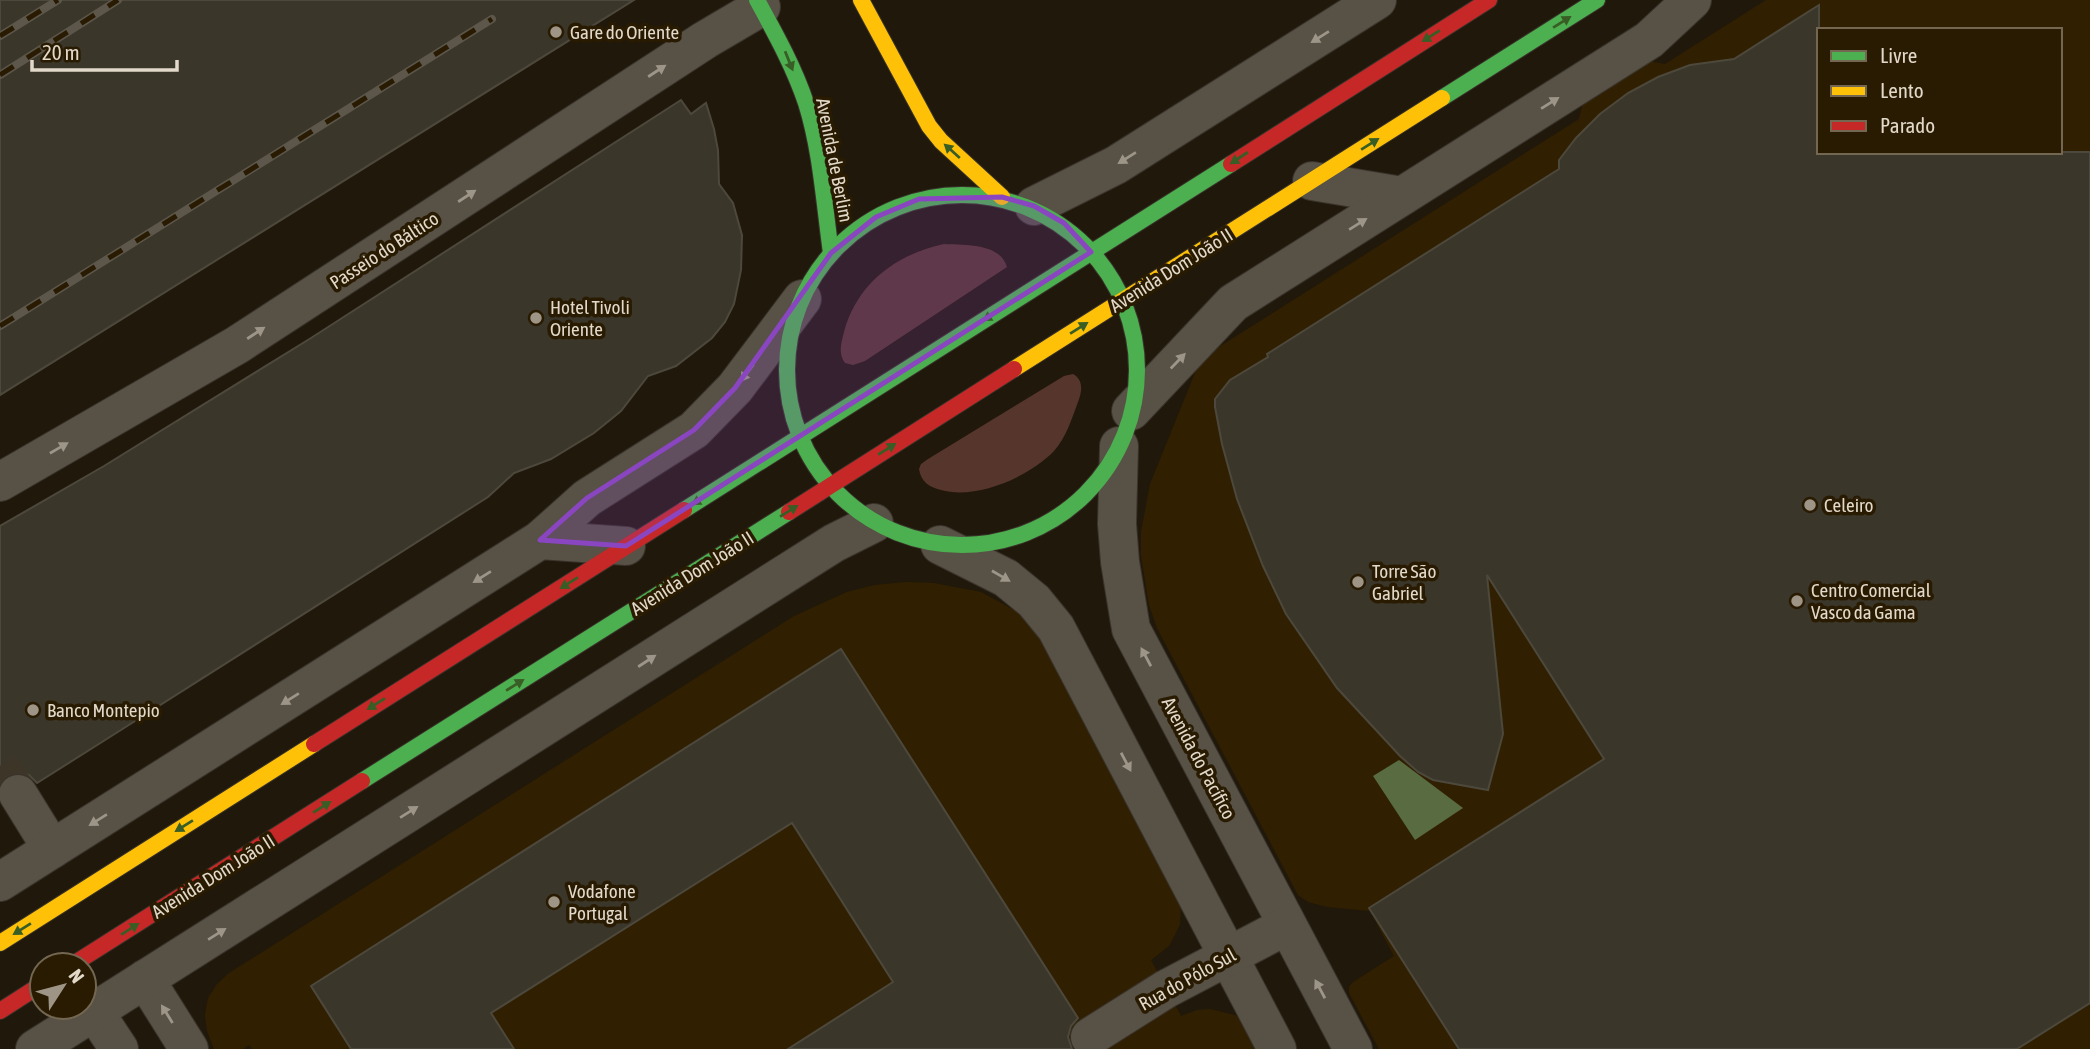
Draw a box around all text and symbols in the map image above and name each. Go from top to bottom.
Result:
one-way arrow [1552,16,1572,29]
place label: Gare do Oriente [570,21,679,43]
marker: Gare do Oriente [548,24,564,40]
scale bar [32,28,177,72]
legend [1817,28,2062,154]
one-way arrow [1310,30,1329,43]
one-way arrow [1421,30,1441,43]
text: 20 m [42,40,80,64]
text: Livre [1880,43,1917,67]
one-way arrow [783,50,794,71]
one-way arrow [648,65,667,78]
text: Lento [1880,78,1924,102]
street label: Avenida de Berlim [812,96,858,224]
one-way arrow [1541,96,1559,110]
text: Parado [1880,113,1935,137]
one-way arrow [1360,138,1379,151]
one-way arrow [943,143,961,159]
one-way arrow [1118,152,1137,165]
one-way arrow [1229,152,1248,165]
one-way arrow [457,189,477,202]
street label: Passeio do Báltico [326,207,442,293]
one-way arrow [1348,218,1367,231]
street label: Avenida Dom João II [1106,223,1236,317]
place label: Hotel Tivoli Oriente [550,296,630,340]
one-way arrow [982,308,1001,321]
marker: Hotel Tivoli Oriente [528,310,544,326]
one-way arrow [1069,321,1089,334]
one-way arrow [246,327,265,340]
one-way arrow [1169,353,1185,370]
one-way arrow [740,364,754,382]
one-way arrow [50,442,69,454]
one-way arrow [877,443,896,456]
one-way arrow [691,492,710,505]
place label: Celeiro [1824,494,1874,516]
marker: Celeiro [1802,497,1818,513]
one-way arrow [780,505,799,518]
street label: Avenida Dom João II [627,526,757,620]
place label: Torre São Gabriel [1372,560,1436,604]
one-way arrow [473,570,492,583]
one-way arrow [991,570,1010,582]
marker: Torre São Gabriel [1350,574,1366,590]
one-way arrow [559,576,578,589]
place label: Centro Comercial Vasco da Gama [1811,579,1931,623]
marker: Centro Comercial Vasco da Gama [1789,593,1805,609]
one-way arrow [1141,647,1153,667]
one-way arrow [638,655,657,668]
one-way arrow [505,679,524,692]
one-way arrow [280,692,300,705]
street label: Avenida do Pacífico [1158,693,1240,823]
one-way arrow [367,698,386,711]
place label: Banco Montepio [47,699,160,721]
marker: Banco Montepio [25,702,41,718]
one-way arrow [1120,752,1132,772]
one-way arrow [313,800,332,813]
one-way arrow [399,806,419,819]
one-way arrow [88,814,107,827]
one-way arrow [174,819,194,832]
street label: Avenida Dom João II [148,829,278,923]
place label: Vodafone Portugal [568,880,636,924]
marker: Vodafone Portugal [546,894,562,910]
one-way arrow [12,922,32,935]
one-way arrow [120,922,140,935]
one-way arrow [207,928,226,940]
street label: Rua do Pólo Sul [1135,943,1239,1015]
north arrow [28,951,98,1021]
text: N [65,965,89,987]
one-way arrow [1315,979,1326,999]
one-way arrow [160,1004,173,1024]

